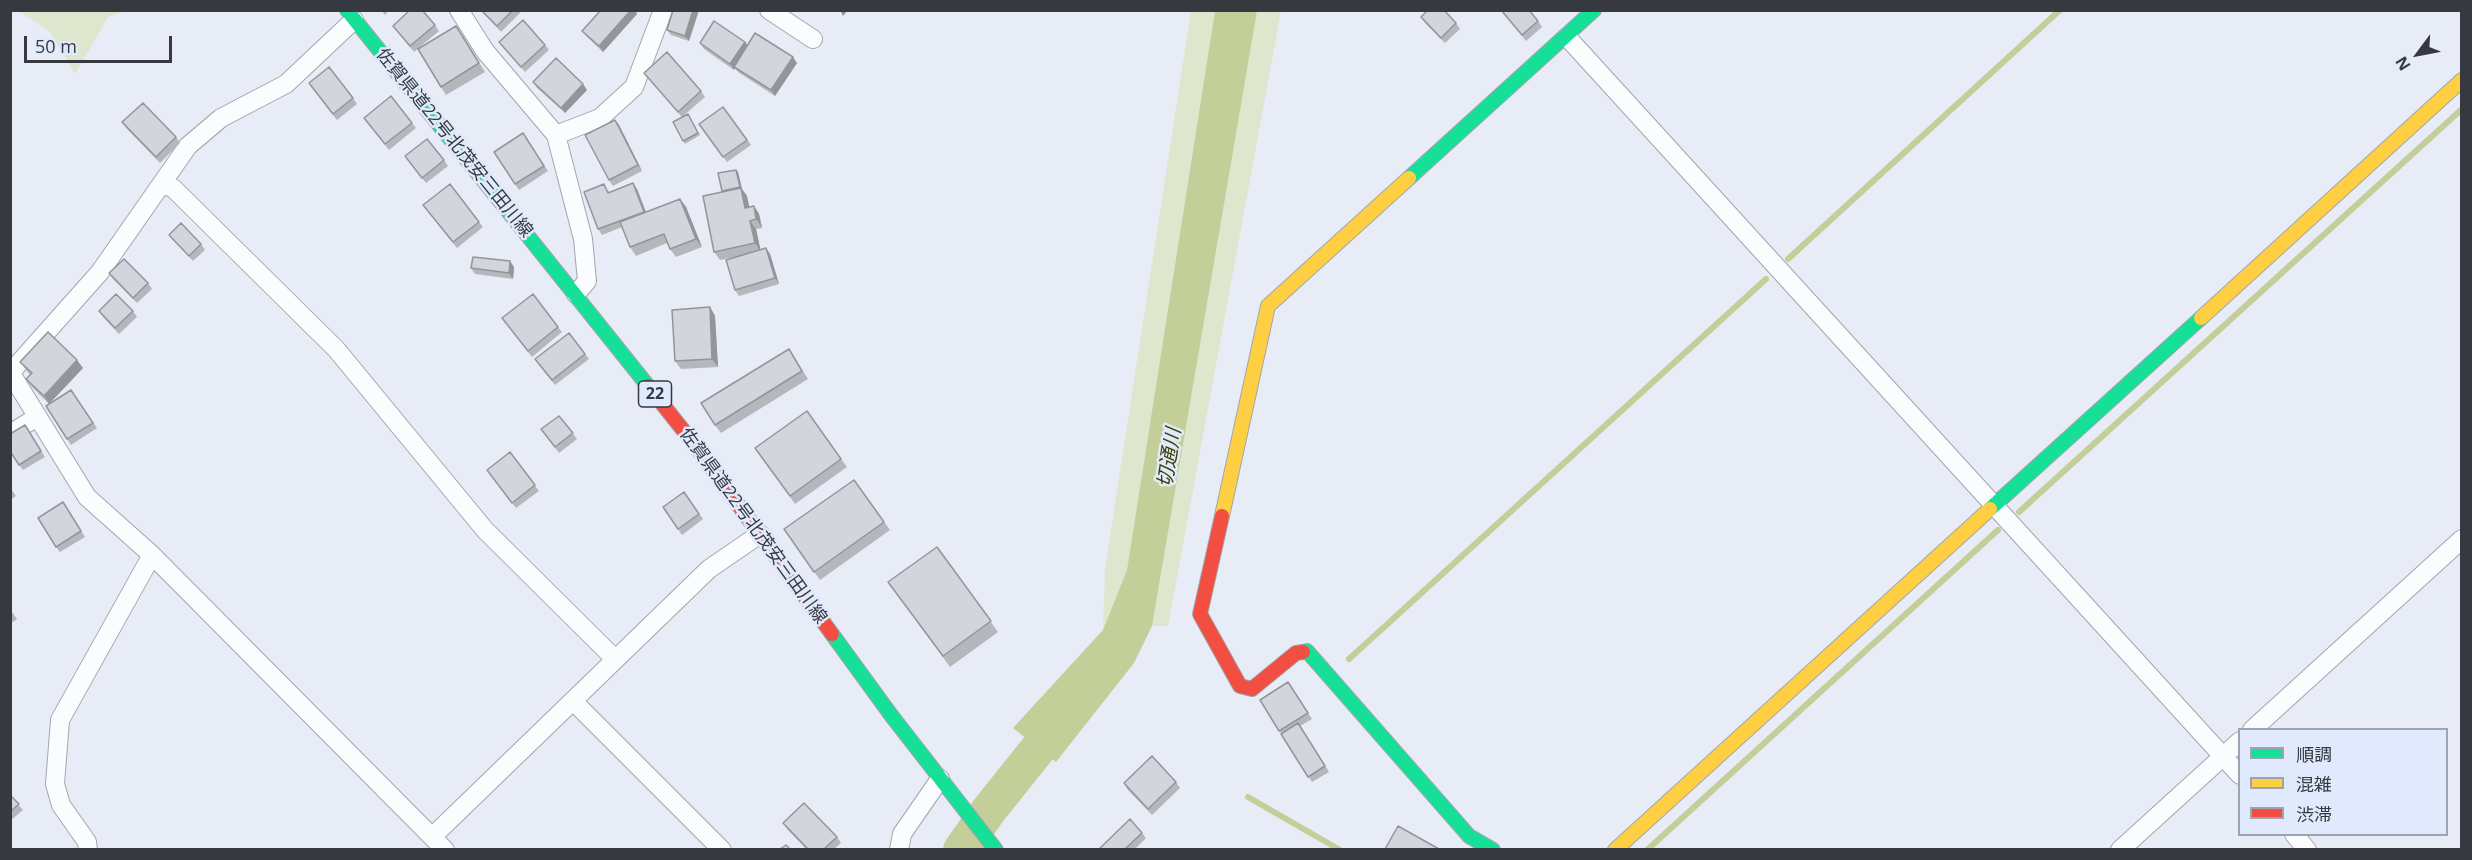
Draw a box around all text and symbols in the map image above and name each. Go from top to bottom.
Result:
scale bar [27,24,176,62]
north arrow [2388,24,2448,84]
text: 50 m [35,34,77,58]
street label: 佐賀県道22号北茂安三田川線 [371,44,537,242]
text: N [2390,52,2416,75]
road number: 22 [638,381,672,407]
street label: 佐賀県道22号北茂安三田川線 [675,424,831,628]
water label: 切通川 [1153,426,1187,490]
legend [2238,728,2448,836]
text: 順調 [2296,742,2332,766]
text: 混雑 [2296,772,2332,796]
text: 渋滞 [2296,802,2332,826]

